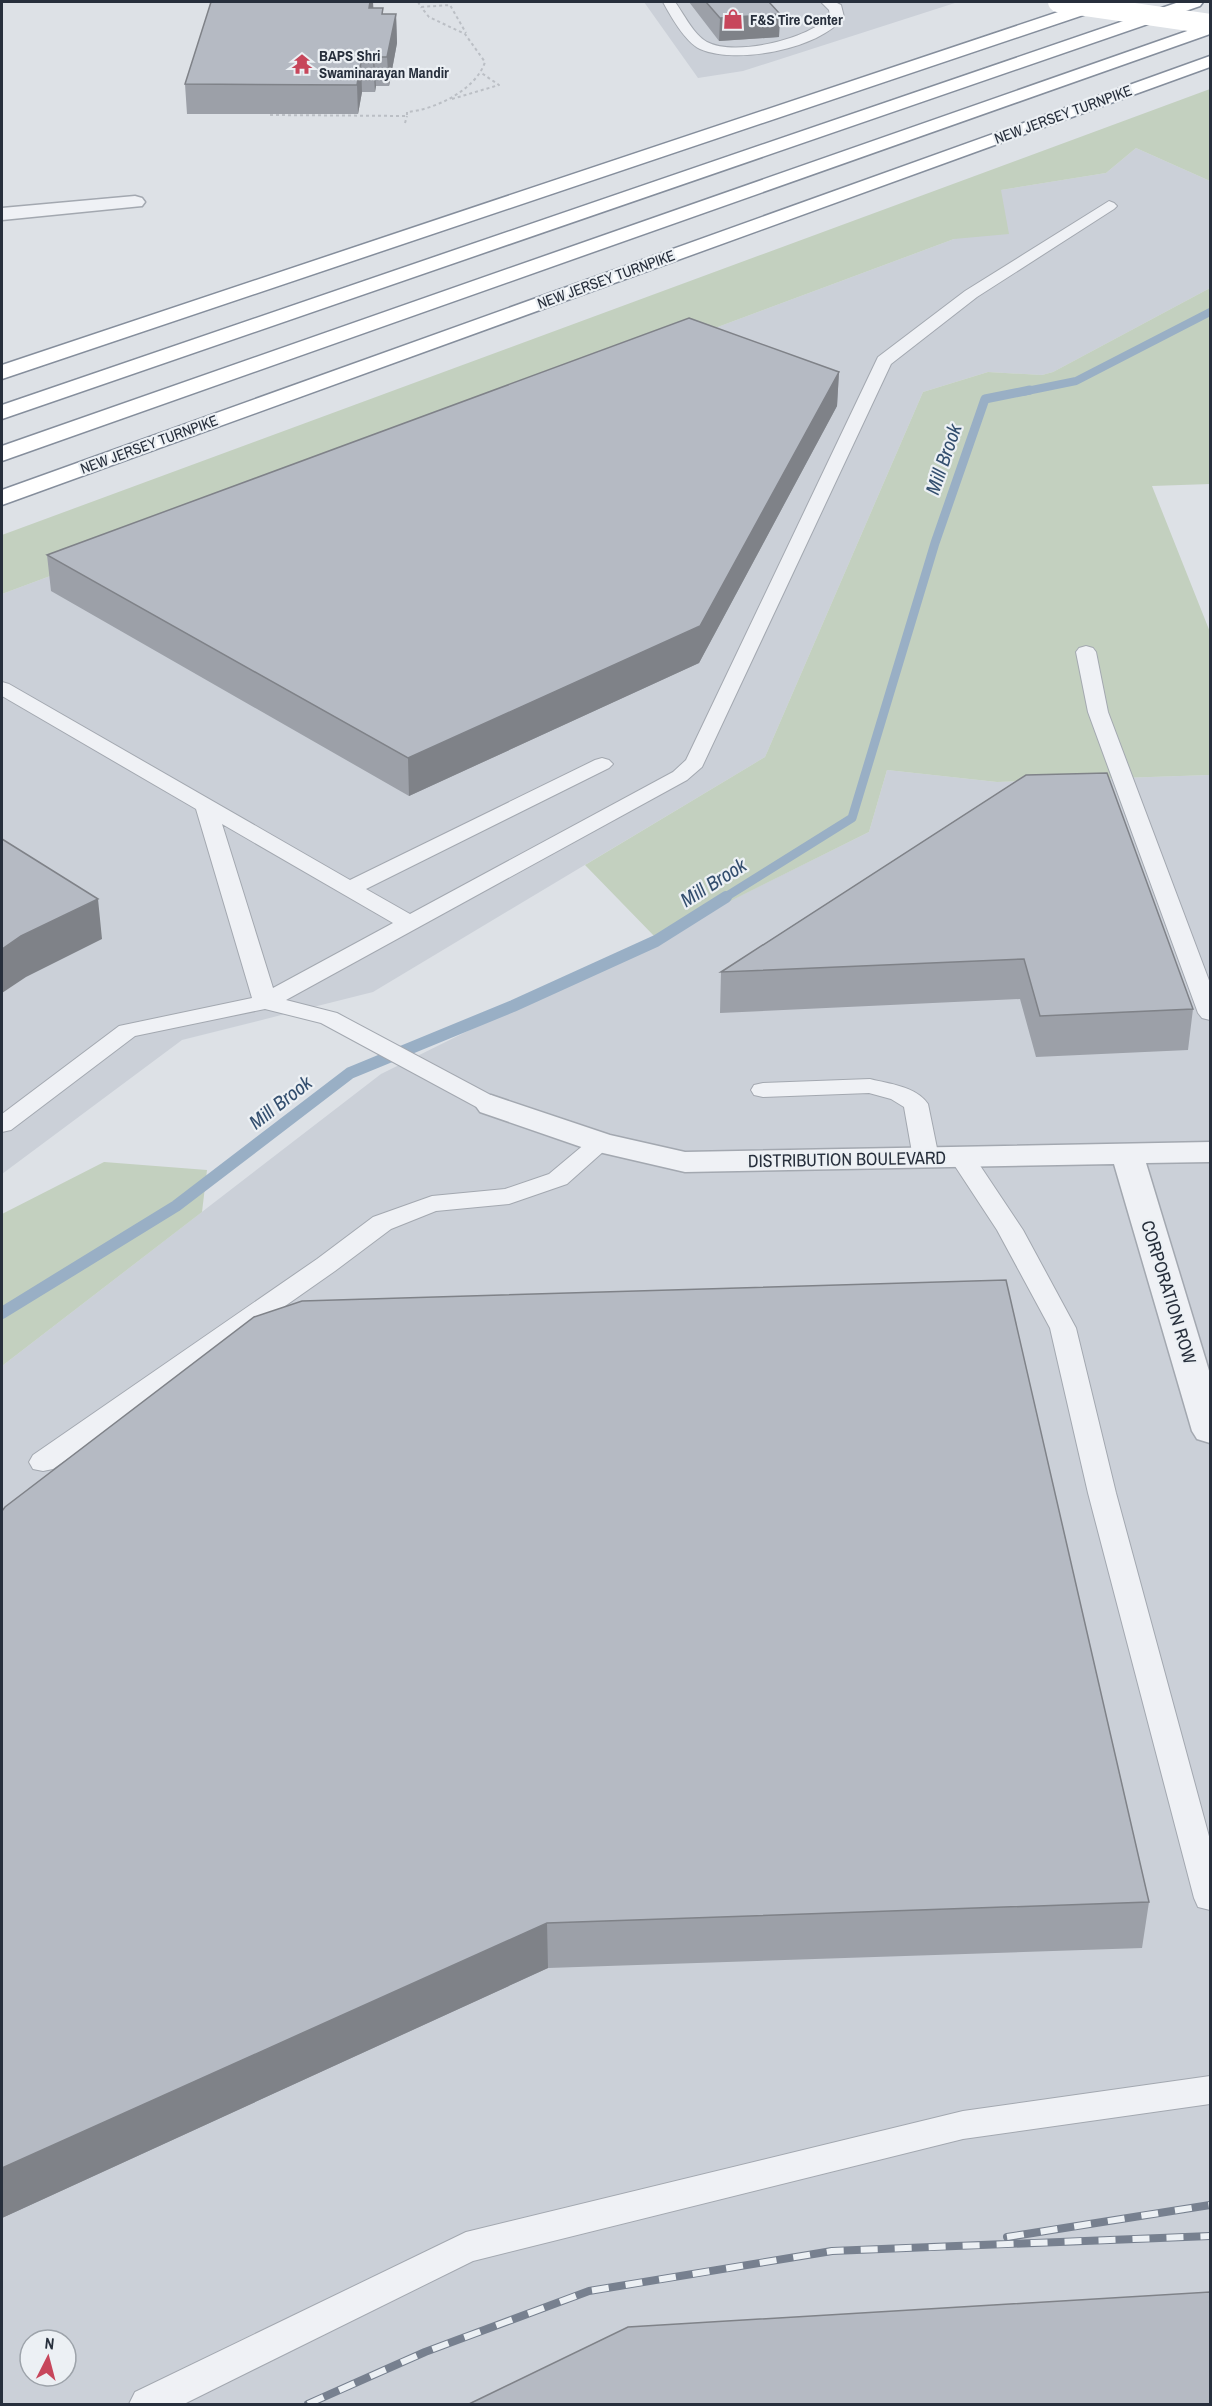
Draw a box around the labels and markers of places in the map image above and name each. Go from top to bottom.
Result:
shop icon: F&S Tire Center [721,7,745,31]
place label: F&S Tire Center [750,9,843,30]
place label: BAPS Shri Swaminarayan Mandir [319,45,449,83]
temple icon: BAPS Shri Swaminarayan Mandir [290,52,314,76]

